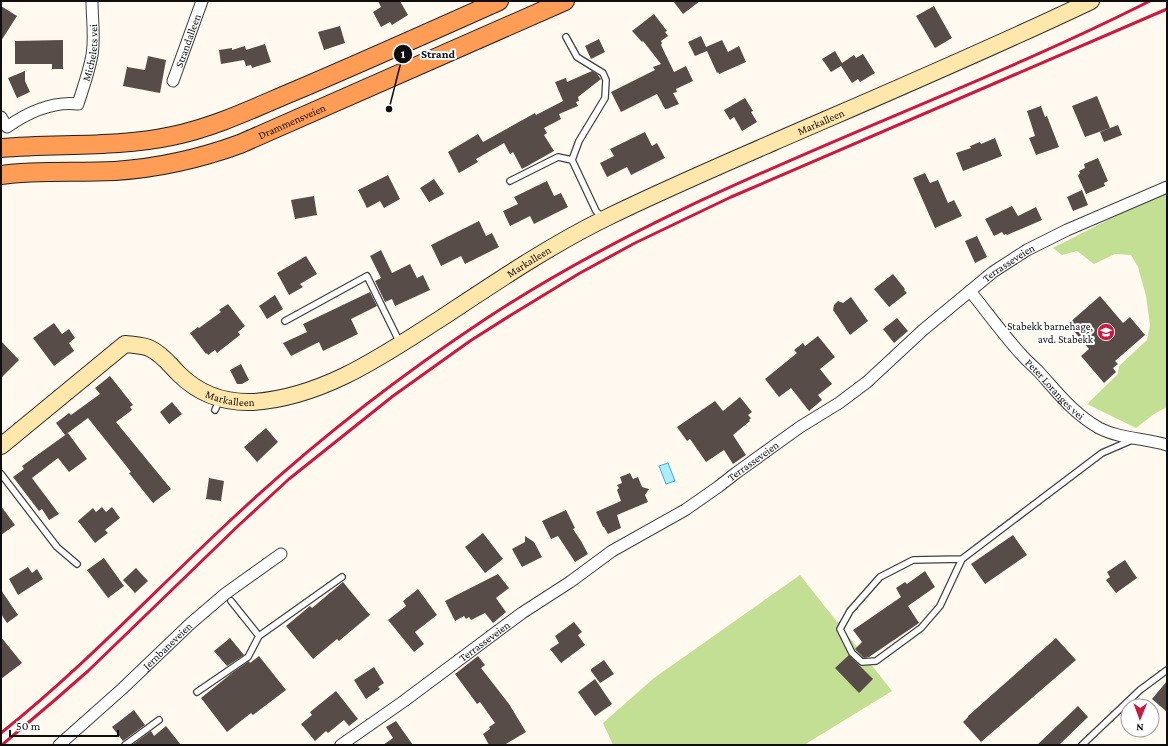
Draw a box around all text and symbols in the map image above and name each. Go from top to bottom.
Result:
street label: Strandalleen [173,12,203,69]
street label: Michelets vei [80,24,99,83]
callout: Strand [393,42,463,66]
text: 1 [401,47,406,61]
text: Strand [421,47,456,61]
street label: Drammensveien [256,101,327,141]
street label: Markalleen [795,106,846,137]
street label: Terrasseveien [980,241,1036,284]
street label: Markalleen [504,243,553,280]
place label: Stabekk barnehage, avd. Stabekk [1007,320,1094,345]
school or university icon: Stabekk barnehage, avd. Stabekk [1096,322,1116,342]
street label: Peter Loranges vei [1023,356,1087,422]
street label: Markalleen [204,388,255,408]
street label: Terrasseveien [725,438,781,483]
street label: Terrasseveien [457,618,512,664]
street label: Jernbaneveien [140,620,194,673]
north arrow [1120,698,1160,738]
scale bar [10,712,118,738]
text: 50 m [16,719,41,733]
text: N [1135,722,1144,734]

